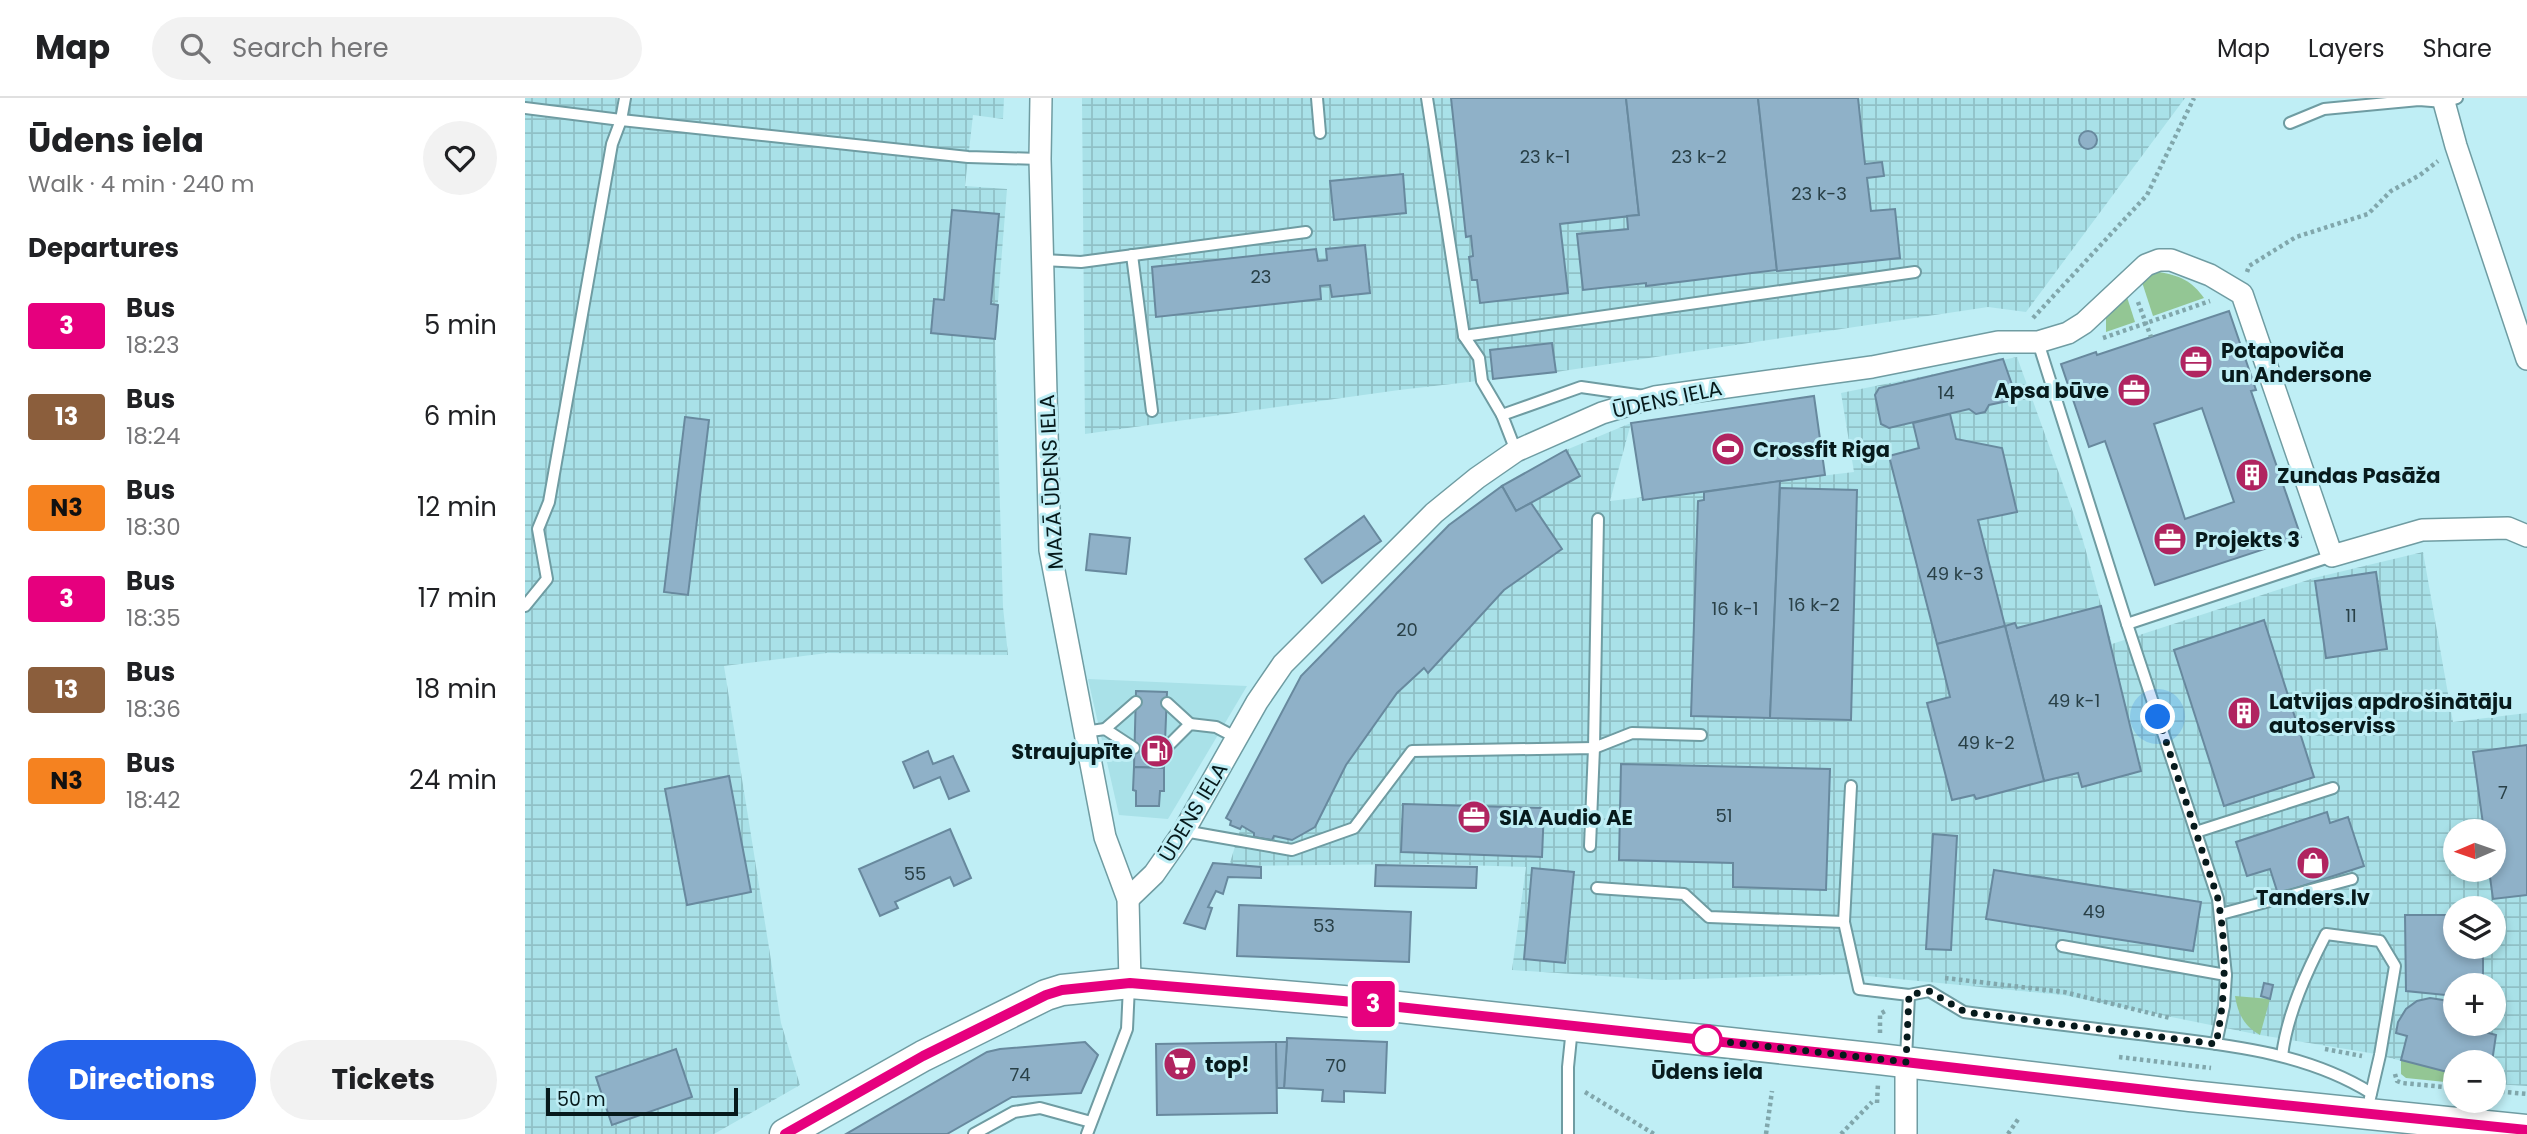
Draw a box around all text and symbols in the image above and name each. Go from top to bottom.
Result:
search box [152,17,642,80]
text: Map [35,24,110,71]
icon: search [176,29,214,67]
text: Search here [232,30,389,66]
text: Map [2217,32,2270,65]
text: Layers [2308,32,2384,65]
text: Share [2422,32,2492,65]
text: Ūdens iela [28,117,204,164]
button: heart [423,121,497,195]
house number: 23 k-1 [1520,144,1570,169]
house number: 23 k-2 [1671,144,1727,169]
text: Walk · 4 min · 240 m [28,168,254,200]
house number: 23 k-3 [1791,181,1847,206]
text: Departures [28,230,179,266]
house number: 23 [1251,264,1271,289]
text: Bus [126,290,175,326]
text: 5 min [424,307,497,343]
text: 3 [59,309,74,342]
text: 18:23 [126,329,180,361]
place label: Potapoviča un Andersone [2221,336,2372,389]
office icon: Potapoviča un Andersone [2177,343,2215,381]
office icon: Apsa būve [2115,371,2153,409]
street label: ŪDENS IELA [1609,373,1725,425]
place label: Apsa būve [1994,376,2109,405]
house number: 14 [1937,380,1955,405]
text: Bus [126,381,175,417]
street label: MAZĀ ŪDENS IELA [1032,394,1070,570]
text: 6 min [424,398,497,434]
text: 13 [55,400,78,433]
text: 18:24 [126,420,180,452]
sports icon: Crossfit Riga [1709,430,1747,468]
place label: Crossfit Riga [1753,435,1890,464]
building icon: Zundas Pasāža [2233,456,2271,494]
place label: Zundas Pasāža [2277,461,2441,490]
text: Bus [126,472,175,508]
text: 12 min [417,489,497,525]
text: N3 [50,491,83,524]
text: 18:30 [126,511,181,543]
office icon: Projekts 3 [2151,520,2189,558]
place label: Projekts 3 [2195,525,2300,554]
house number: 49 k-3 [1926,561,1984,586]
text: Bus [126,563,175,599]
text: 17 min [418,580,497,616]
text: 3 [59,582,74,615]
house number: 16 k-2 [1788,592,1840,617]
house number: 16 k-1 [1712,596,1758,621]
text: 18:35 [126,602,181,634]
house number: 11 [2345,603,2357,628]
house number: 20 [1396,617,1418,642]
text: Bus [126,654,175,690]
text: 18 min [416,671,497,707]
text: 13 [55,673,78,706]
place label: Latvijas apdrošinātāju autoserviss [2269,687,2512,740]
house number: 49 k-1 [2048,688,2100,713]
text: 18:36 [126,693,181,725]
building icon: Latvijas apdrošinātāju autoserviss [2225,694,2263,732]
your location [2140,699,2175,734]
house number: 49 k-2 [1957,730,2015,755]
fuel station icon: Straujupīte [1138,732,1176,770]
place label: Straujupīte [1011,737,1133,766]
text: Bus [126,745,175,781]
street label: ŪDENS IELA [1152,757,1234,867]
text: 24 min [409,762,497,798]
text: N3 [50,764,83,797]
house number: 7 [2498,780,2508,805]
text: 18:42 [126,784,180,816]
office icon: SIA Audio AE [1455,798,1493,836]
place label: SIA Audio AE [1499,803,1633,832]
house number: 51 [1715,803,1733,828]
north arrow [2443,819,2506,882]
map controls [2443,819,2506,1113]
shop icon: Tanders.lv [2294,844,2332,882]
house number: 55 [904,861,926,886]
place label: Tanders.lv [2256,883,2370,912]
button: layers [2443,896,2506,959]
house number: 49 [2083,899,2105,924]
house number: 53 [1313,913,1335,938]
button: + [2443,973,2506,1036]
line badge: 3 [1350,981,1396,1027]
text: 3 [1366,987,1380,1020]
marker: Ūdens iela [1692,1025,1722,1055]
button: Directions [28,1040,256,1120]
button: Tickets [270,1040,497,1120]
supermarket icon: top! [1161,1045,1199,1083]
place label: top! [1205,1050,1249,1079]
button: − [2443,1050,2506,1113]
house number: 70 [1325,1053,1347,1078]
place label: Ūdens iela [1651,1057,1763,1086]
house number: 74 [1009,1062,1031,1087]
scale bar [546,1085,739,1117]
text: 50 m [557,1086,606,1113]

